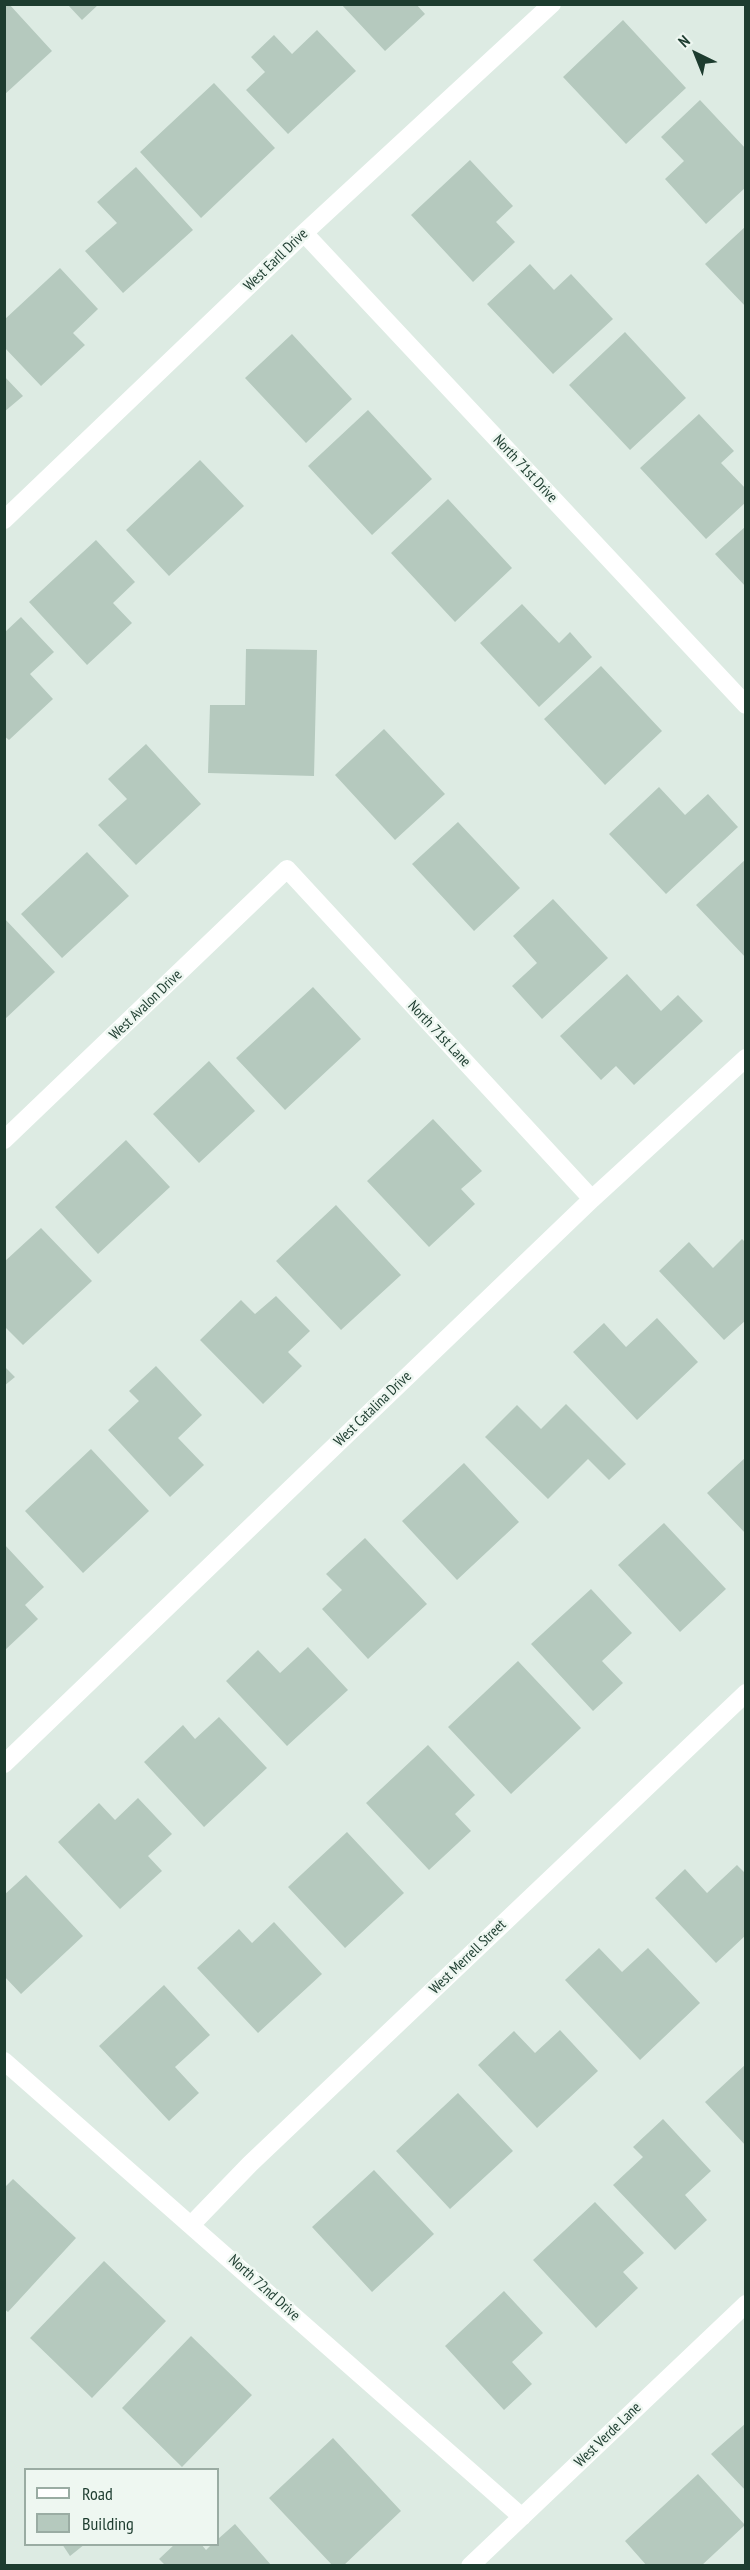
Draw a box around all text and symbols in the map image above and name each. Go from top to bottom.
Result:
north arrow [666,24,726,84]
text: N [674,31,694,51]
street label: West Earll Drive [240,225,312,295]
street label: North 71st Drive [489,431,561,507]
street label: West Avalon Drive [106,966,186,1044]
street label: North 71st Lane [404,997,474,1071]
street label: West Catalina Drive [331,1368,415,1450]
street label: West Merrell Street [426,1916,510,1998]
street label: North 72nd Drive [225,2251,303,2325]
street label: West Verde Lane [571,2399,645,2471]
legend [24,2468,219,2546]
text: Road [82,2482,113,2505]
text: Building [82,2512,134,2535]

